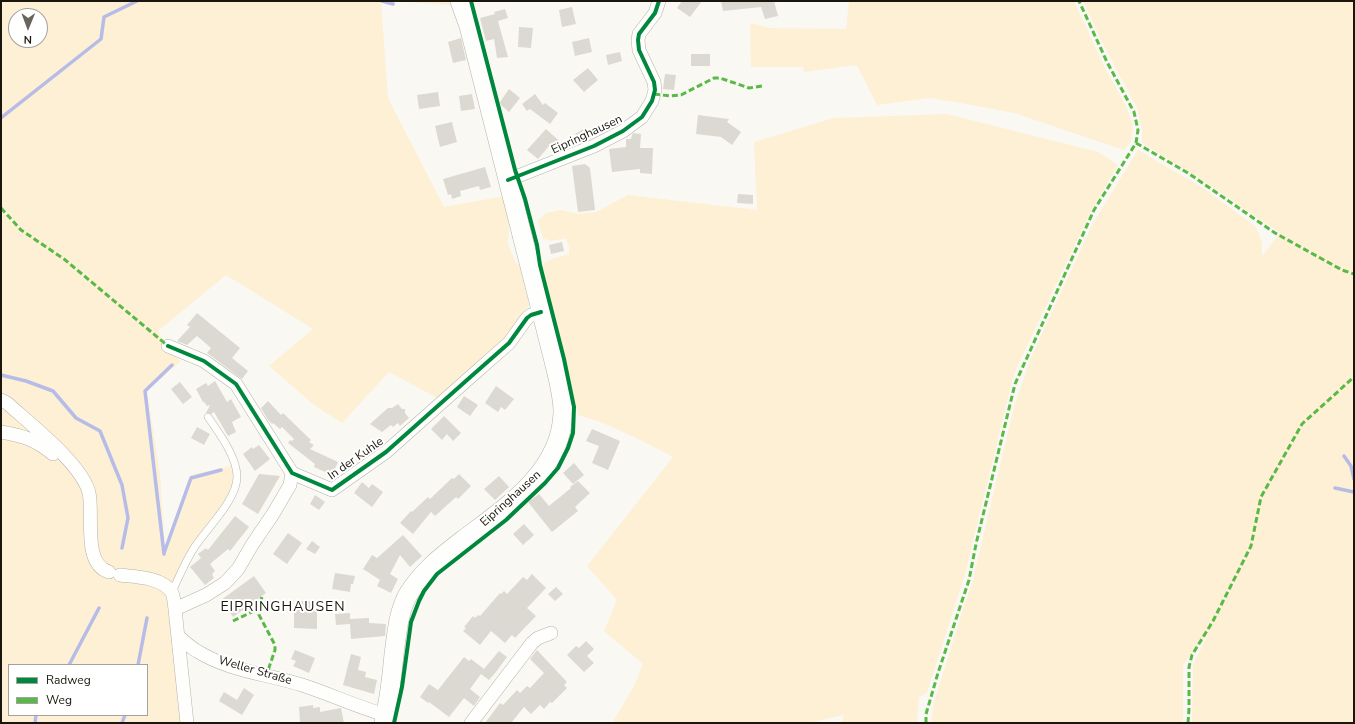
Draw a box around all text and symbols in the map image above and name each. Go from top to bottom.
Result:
north arrow [8,8,48,48]
text: N [24,32,32,47]
street label: Eipringhausen [549,112,625,158]
street label: In der Kuhle [325,435,387,483]
street label: Eipringhausen [478,468,544,530]
district label: EIPRINGHAUSEN [220,600,346,616]
street label: Weller Straße [217,654,293,688]
legend [8,664,148,716]
text: Radweg [46,672,91,688]
text: Weg [46,692,72,708]

